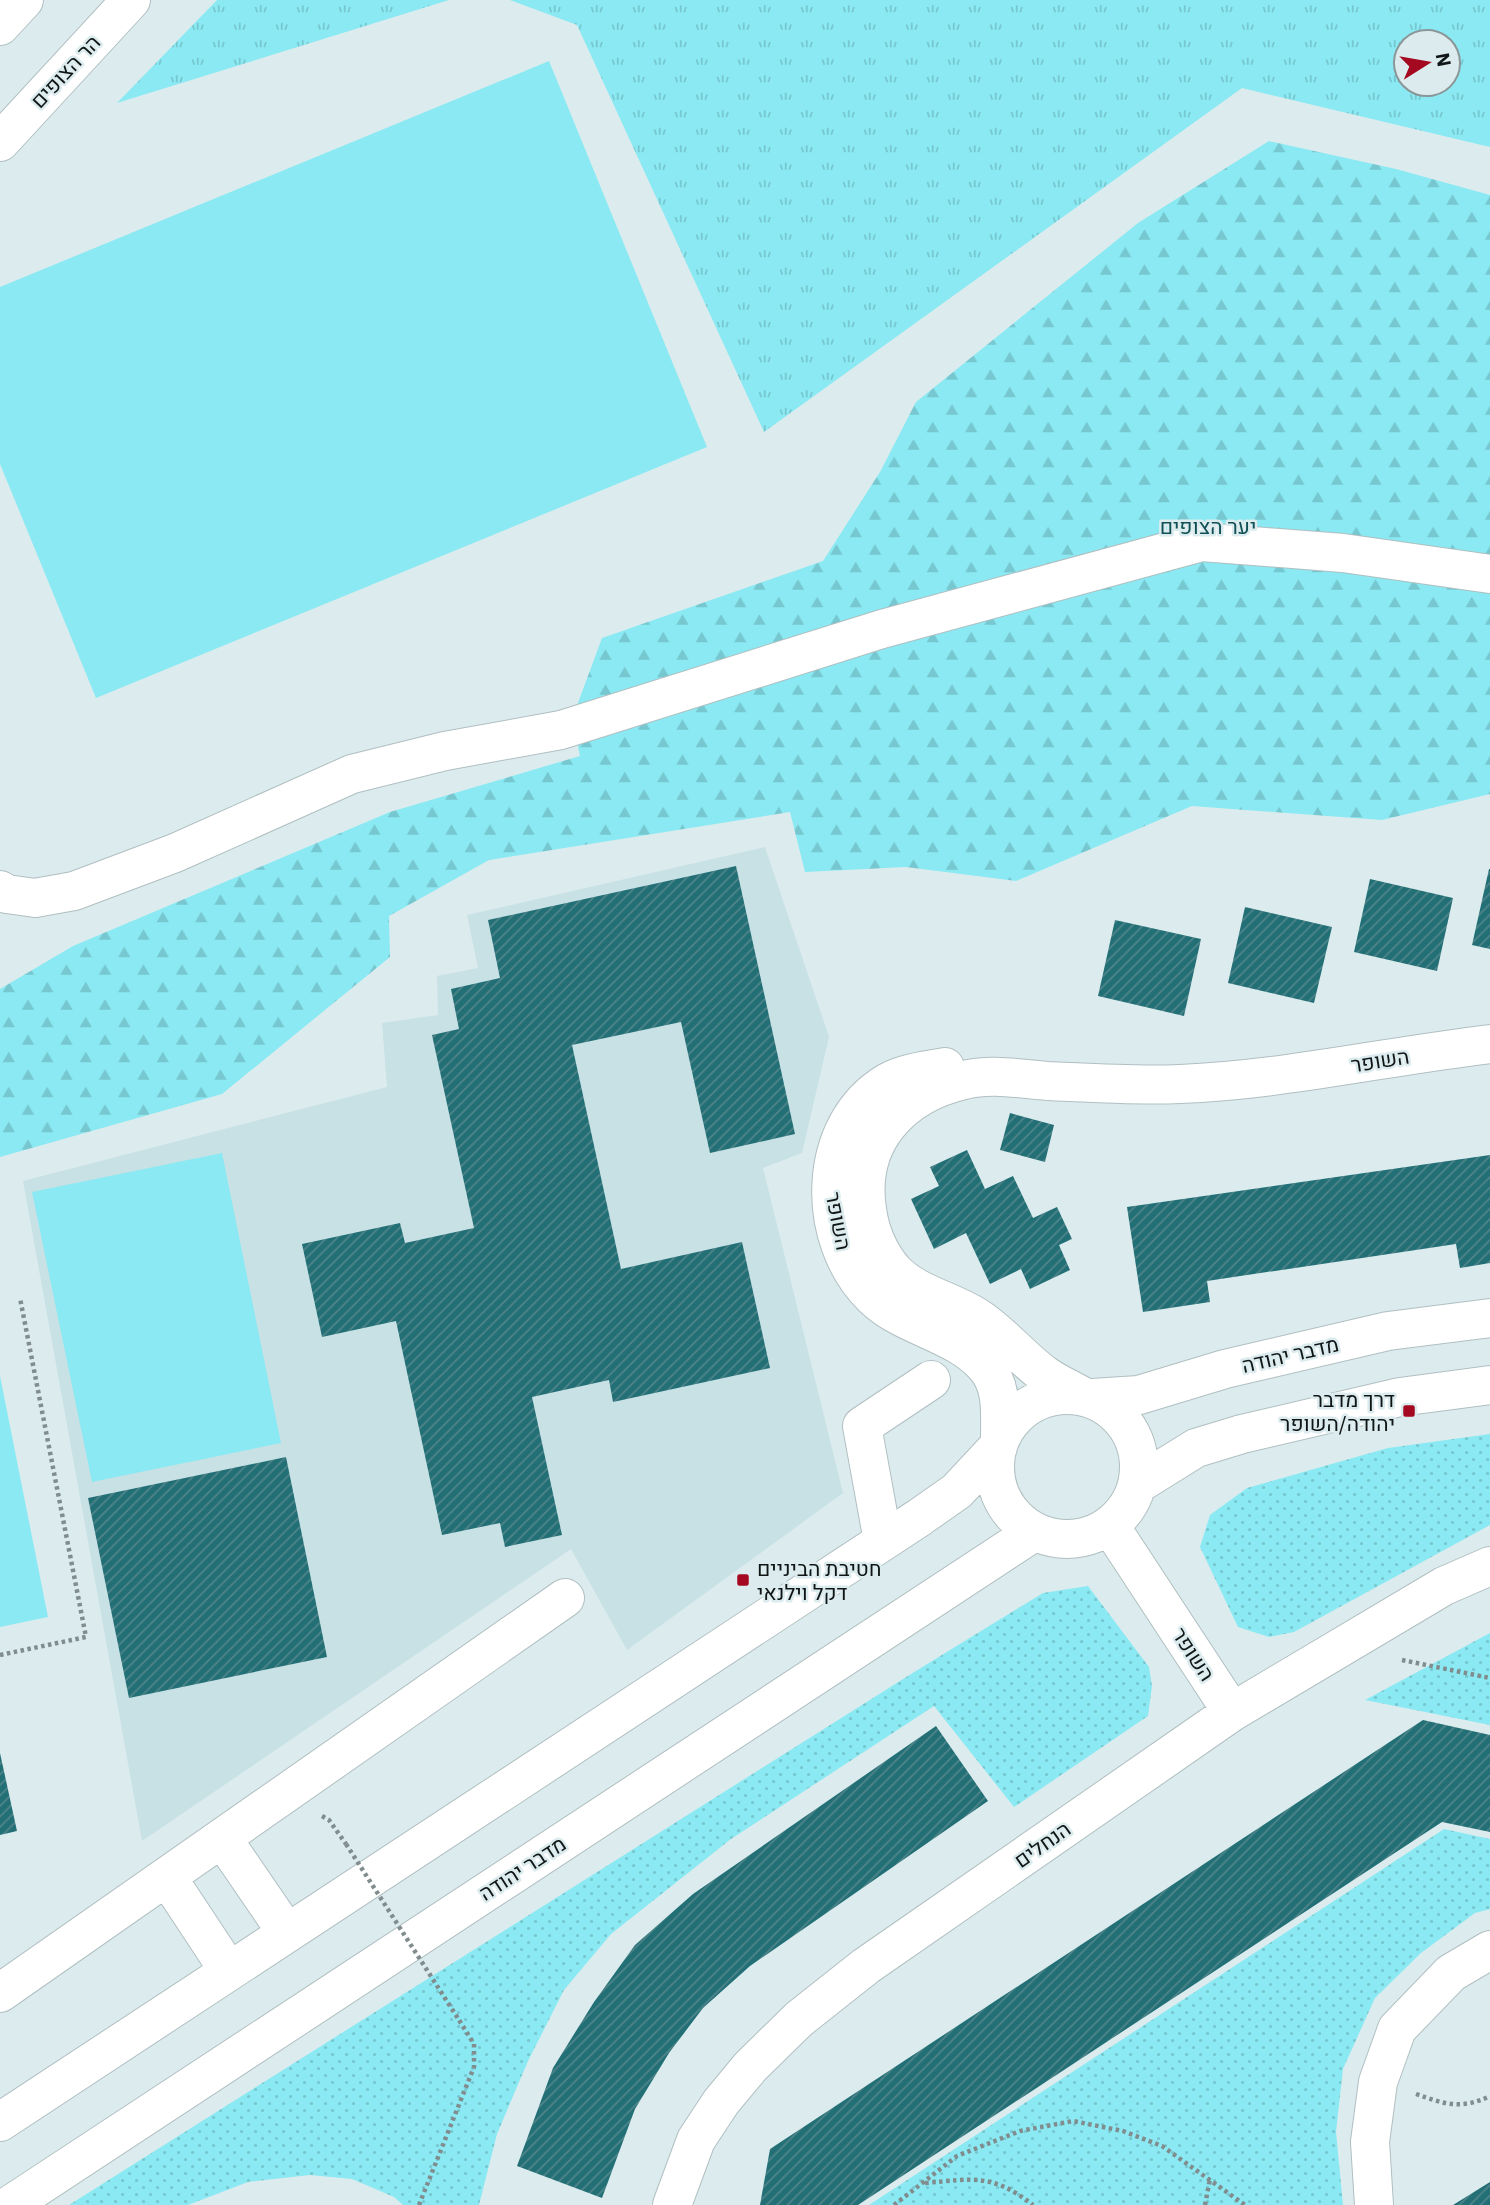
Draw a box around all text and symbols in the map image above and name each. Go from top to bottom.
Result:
street label: הר הצופים [24,28,106,114]
north arrow [1392,28,1462,98]
text: N [1431,51,1457,69]
park label: יער הצופים [1160,512,1256,540]
street label: השופר [1349,1042,1411,1078]
street label: השופר [820,1190,858,1252]
street label: מדבר יהודה [1239,1329,1341,1379]
place label: דרך מדבר יהודה/השופר [1280,1385,1395,1437]
marker: דרך מדבר יהודה/השופר [1401,1403,1417,1419]
place label: חטיבת הביניים דקל וילנאי [757,1554,882,1606]
marker: חטיבת הביניים דקל וילנאי [735,1572,751,1588]
street label: השופר [1166,1622,1222,1686]
street label: הנחלים [1008,1814,1076,1874]
street label: מדבר יהודה [473,1829,571,1907]

